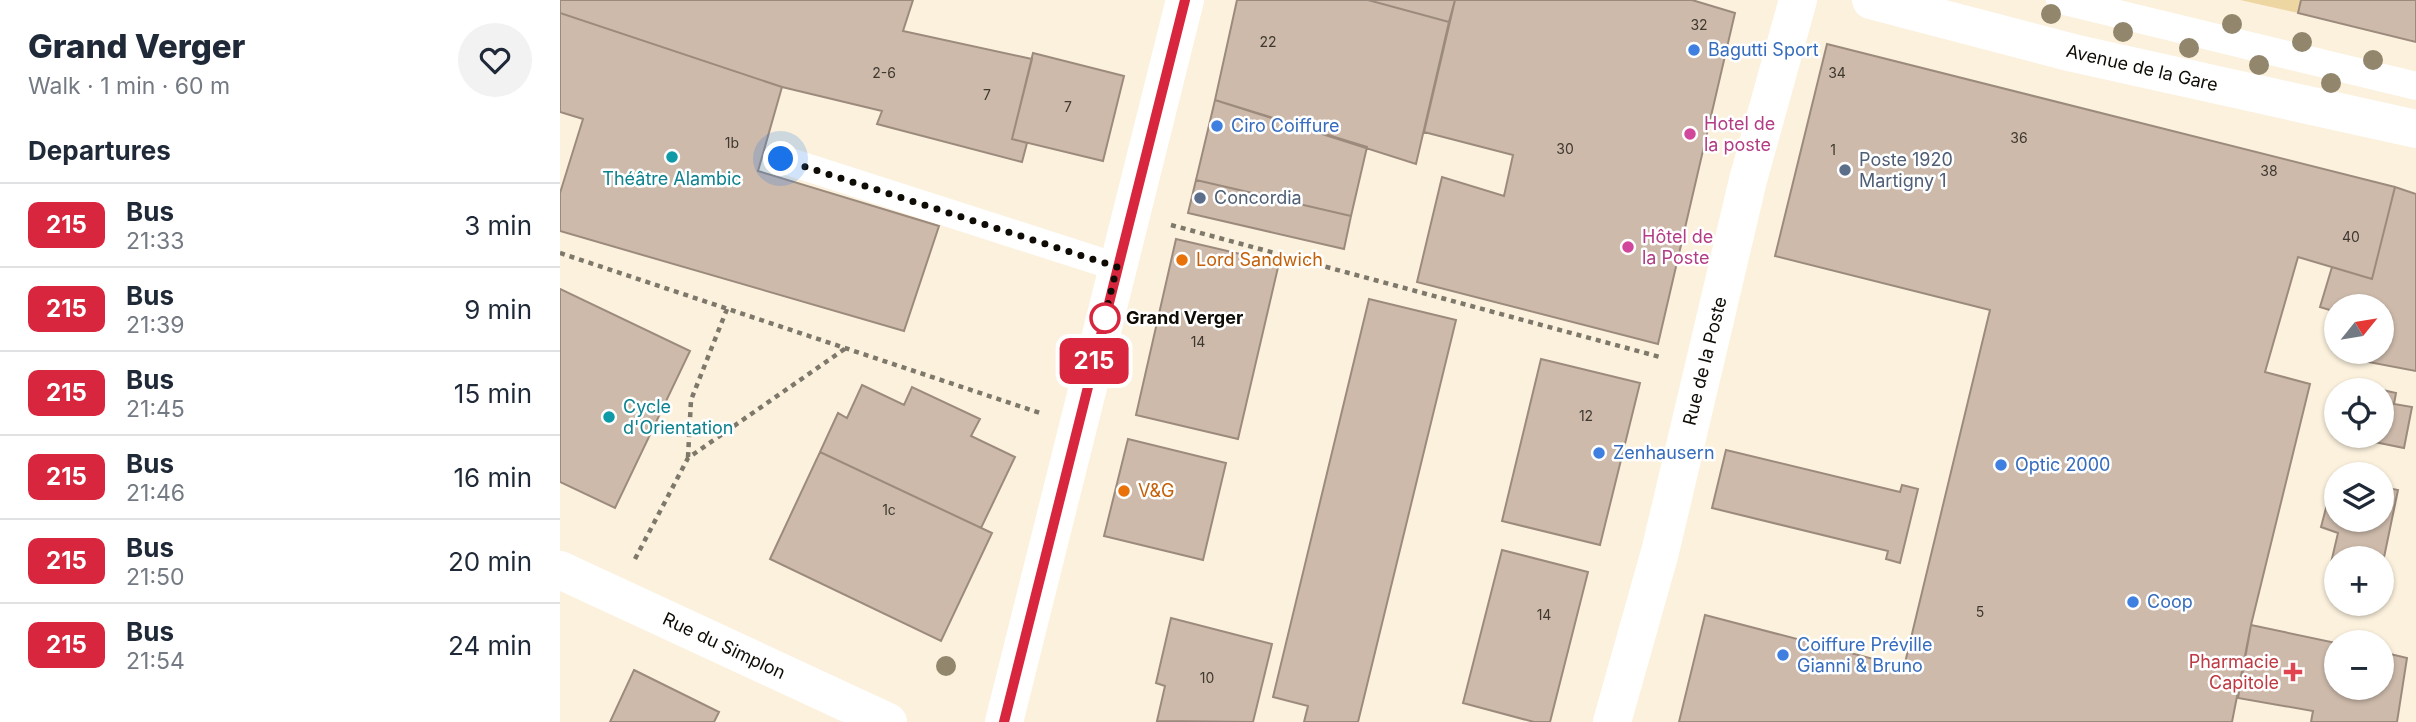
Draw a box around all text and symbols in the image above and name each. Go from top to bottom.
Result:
house number: 32 [1690,16,1708,33]
button: heart [458,23,532,97]
text: Grand Verger [28,26,245,66]
house number: 22 [1259,33,1277,50]
place label: Bagutti Sport [1708,39,1819,60]
street label: Avenue de la Gare [2064,40,2220,95]
marker: Bagutti Sport [1686,42,1702,58]
house number: 2-6 [872,64,896,81]
house number: 34 [1828,64,1846,81]
text: Walk · 1 min · 60 m [28,72,230,100]
house number: 7 [983,86,991,103]
house number: 7 [1064,98,1072,115]
place label: Hotel de la poste [1704,113,1775,155]
place label: Ciro Coiffure [1231,115,1339,136]
marker: Ciro Coiffure [1209,118,1225,134]
marker: Hotel de la poste [1682,126,1698,142]
house number: 36 [2010,129,2028,146]
house number: 1b [725,134,739,151]
text: Departures [28,135,171,166]
house number: 30 [1556,140,1574,157]
your location [763,141,798,176]
house number: 1 [1830,141,1836,158]
marker: Théâtre Alambic [664,149,680,165]
place label: Poste 1920 Martigny 1 [1859,149,1953,191]
marker: Poste 1920 Martigny 1 [1837,162,1853,178]
house number: 38 [2260,162,2278,179]
place label: Théâtre Alambic [602,168,742,189]
place label: Concordia [1214,187,1302,208]
marker: Concordia [1192,190,1208,206]
text: Bus [126,196,174,227]
text: 215 [46,210,87,239]
text: 3 min [464,210,532,241]
place label: Hôtel de la Poste [1642,226,1713,268]
text: 21:33 [126,227,184,255]
house number: 40 [2342,228,2360,245]
marker: Hôtel de la Poste [1620,239,1636,255]
place label: Lord Sandwich [1196,249,1323,270]
marker: Lord Sandwich [1174,252,1190,268]
text: Bus [126,280,174,311]
text: 215 [46,294,87,323]
text: 9 min [464,294,532,325]
street label: Rue de la Poste [1678,294,1731,427]
north arrow [2324,294,2394,364]
map controls [2324,294,2394,700]
marker: Grand Verger [1090,303,1120,333]
place label: Grand Verger [1126,307,1243,328]
text: 21:39 [126,311,184,339]
house number: 14 [1191,333,1205,350]
line badge: 215 [1054,338,1134,384]
text: 215 [1074,346,1114,375]
text: Bus [126,364,174,395]
text: 215 [46,378,87,407]
text: 15 min [454,378,532,409]
button: locate [2324,378,2394,448]
text: 21:45 [126,395,185,423]
place label: Cycle d'Orientation [623,396,734,438]
house number: 12 [1579,407,1593,424]
marker: Cycle d'Orientation [601,409,617,425]
place label: Zenhausern [1613,442,1715,463]
marker: Zenhausern [1591,445,1607,461]
text: Bus [126,448,174,479]
place label: Optic 2000 [2015,454,2110,475]
marker: Optic 2000 [1993,457,2009,473]
text: 215 [46,462,87,491]
text: 16 min [454,462,532,493]
button: layers [2324,462,2394,532]
text: 21:46 [126,479,185,507]
place label: V&G [1138,480,1175,501]
marker: V&G [1116,483,1132,499]
house number: 1c [882,501,896,518]
text: Bus [126,532,174,563]
text: 215 [46,546,87,575]
text: 20 min [448,546,532,577]
button: + [2324,546,2394,616]
text: 21:50 [126,563,185,591]
place label: Coop [2147,591,2193,612]
marker: Coop [2125,594,2141,610]
house number: 5 [1976,603,1984,620]
house number: 14 [1537,606,1551,623]
street label: Rue du Simplon [660,608,789,683]
text: Bus [126,616,174,647]
text: 215 [46,630,87,659]
text: 24 min [448,630,532,661]
button: − [2324,630,2394,700]
place label: Coiffure Préville Gianni & Bruno [1797,634,1932,676]
text: 21:54 [126,647,185,675]
marker: Coiffure Préville Gianni & Bruno [1775,647,1791,663]
place label: Pharmacie Capitole [2189,651,2279,693]
marker: Pharmacie Capitole [2285,664,2301,680]
house number: 10 [1200,669,1214,686]

